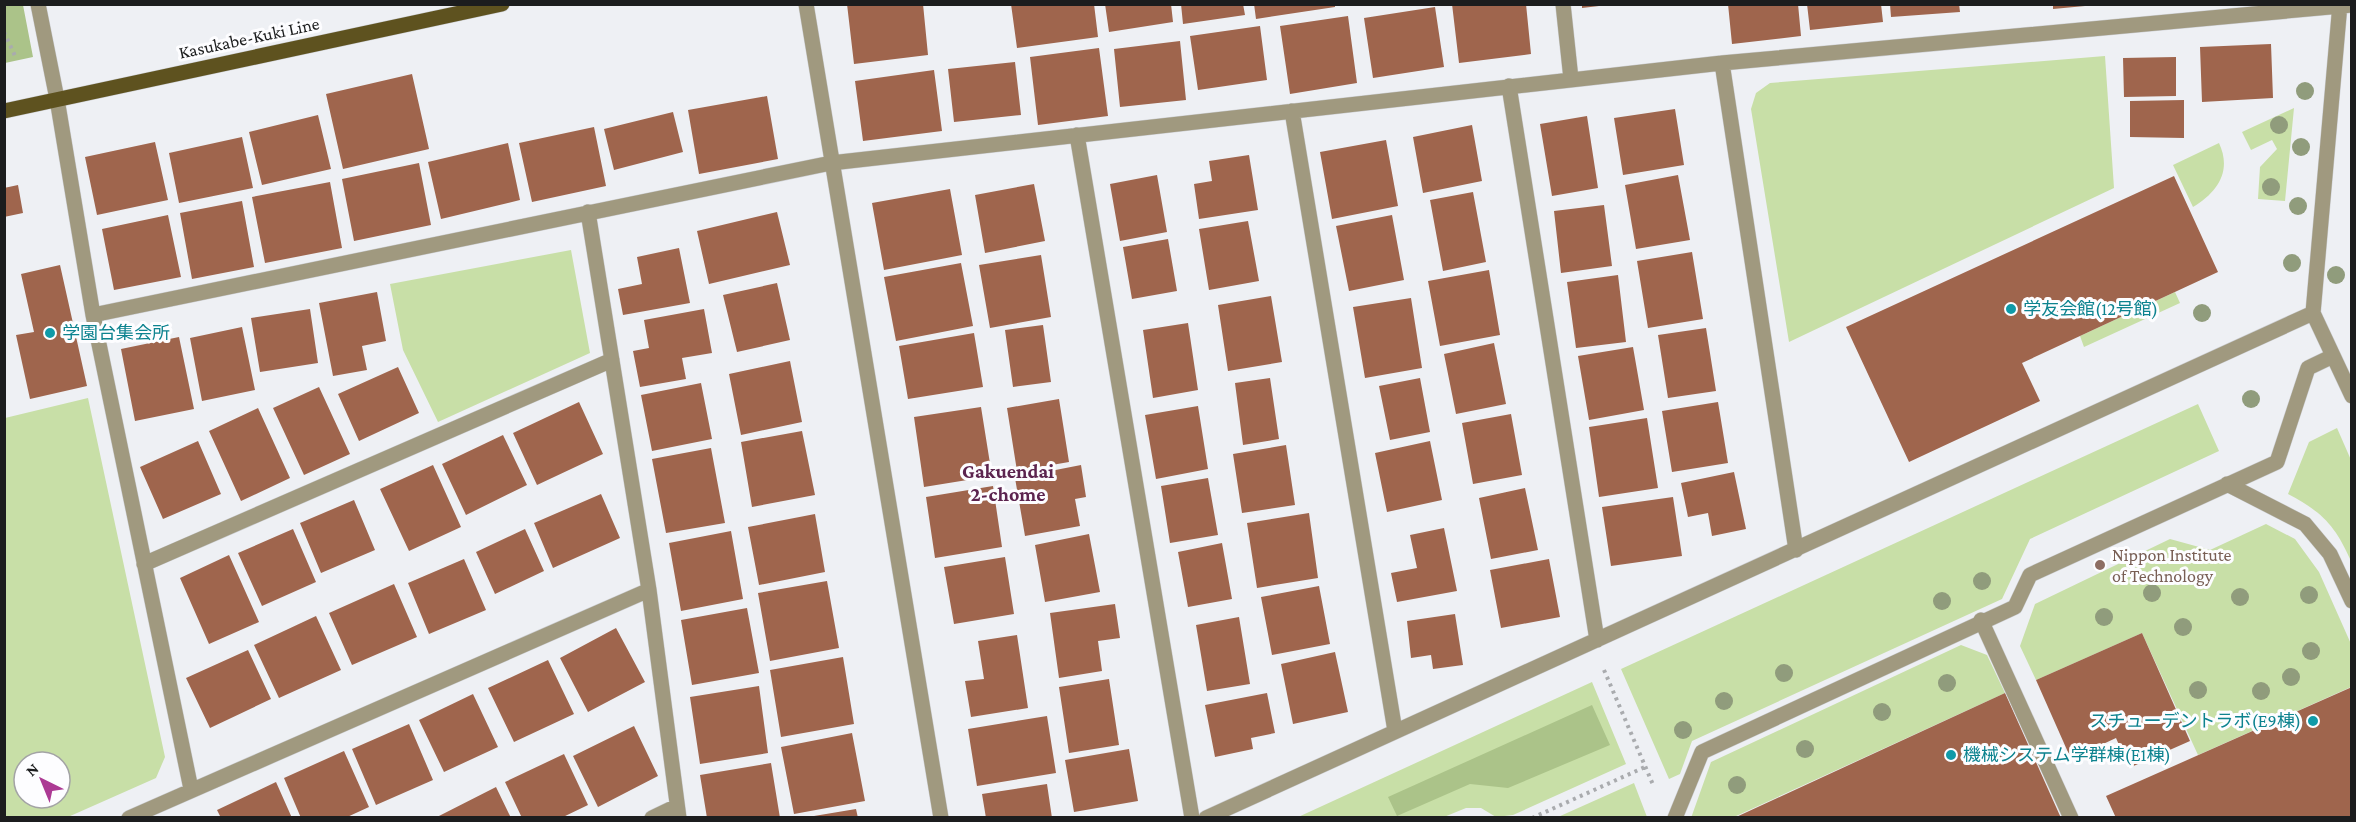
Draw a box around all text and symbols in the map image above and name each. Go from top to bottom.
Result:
street label: Kasukabe-Kuki Line [177,13,321,63]
place label: 学友会館(12号館) [2023,299,2158,320]
marker: 学友会館(12号館) [2004,302,2018,316]
place label: 学園台集会所 [62,323,170,343]
marker: 学園台集会所 [43,326,57,340]
district label: Gakuendai 2-chome [962,460,1054,505]
place label: Nippon Institute of Technology [2112,545,2232,586]
marker: Nippon Institute of Technology [2093,558,2107,572]
place label: スチューデントラボ(E9棟) [2090,711,2301,732]
marker: スチューデントラボ(E9棟) [2306,714,2320,728]
place label: 機械システム学群棟(E1棟) [1963,745,2171,766]
marker: 機械システム学群棟(E1棟) [1944,748,1958,762]
north arrow [12,750,72,810]
text: N [22,759,42,779]

